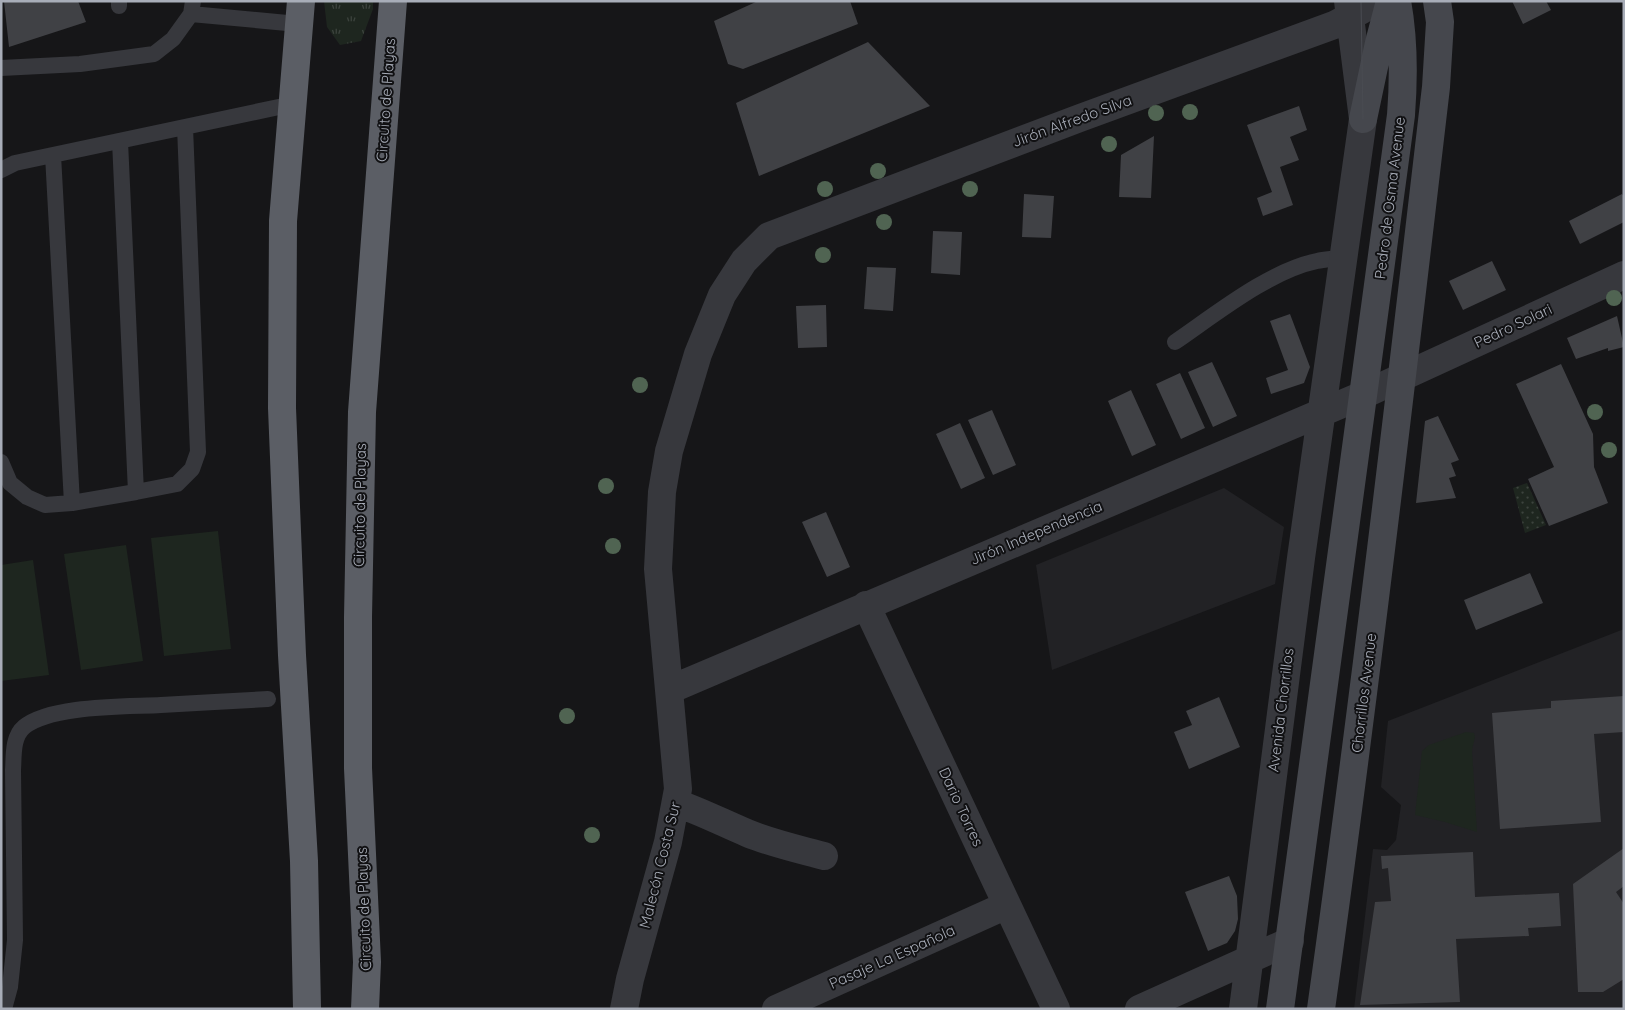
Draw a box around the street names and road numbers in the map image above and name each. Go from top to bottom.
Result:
street label: Circuito de Playas [372,37,399,162]
street label: Jirón Alfredo Silva [1009,90,1134,151]
street label: Pedro de Osma Avenue [1370,116,1409,280]
street label: Pedro Solari [1471,299,1555,352]
street label: Circuito de Playas [349,443,370,567]
street label: Jirón Independencia [967,496,1105,569]
street label: Chorrillos Avenue [1347,632,1380,754]
street label: Avenida Chorrillos [1263,647,1298,773]
street label: Dario Torres [935,764,988,849]
street label: Malecón Costa Sur [635,799,684,930]
street label: Circuito de Playas [352,847,375,971]
street label: Pasaje La Española [826,920,958,993]

